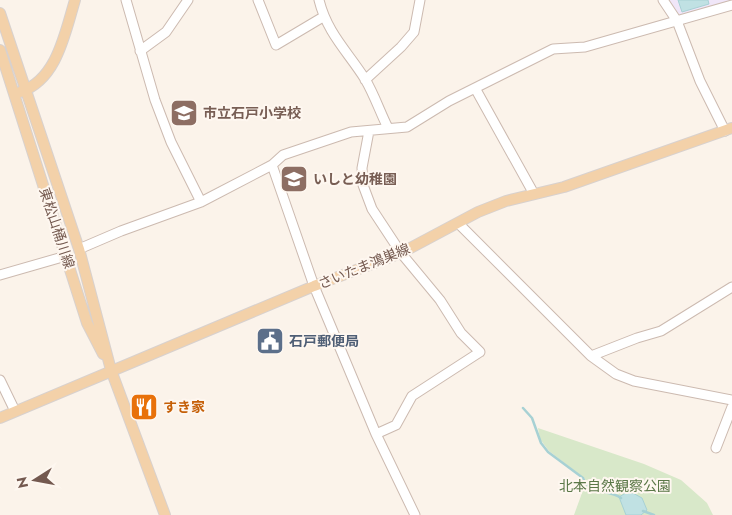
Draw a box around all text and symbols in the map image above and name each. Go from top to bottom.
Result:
school or university icon: 市立石戸小学校 [169,98,199,128]
place label: 市立石戸小学校 [203,103,301,123]
school or university icon: いしと幼稚園 [279,164,309,194]
place label: いしと幼稚園 [313,169,397,189]
street label: 東松山桶川線 [35,185,79,271]
street label: さいたま鴻巣線 [315,238,413,294]
public building icon: 石戸郵便局 [255,326,285,356]
place label: 石戸郵便局 [289,331,359,351]
restaurant icon: すき家 [129,392,159,422]
place label: すき家 [163,397,205,417]
north arrow [10,455,60,505]
text: N [11,475,33,490]
park label: 北本自然観察公園 [559,476,671,496]

